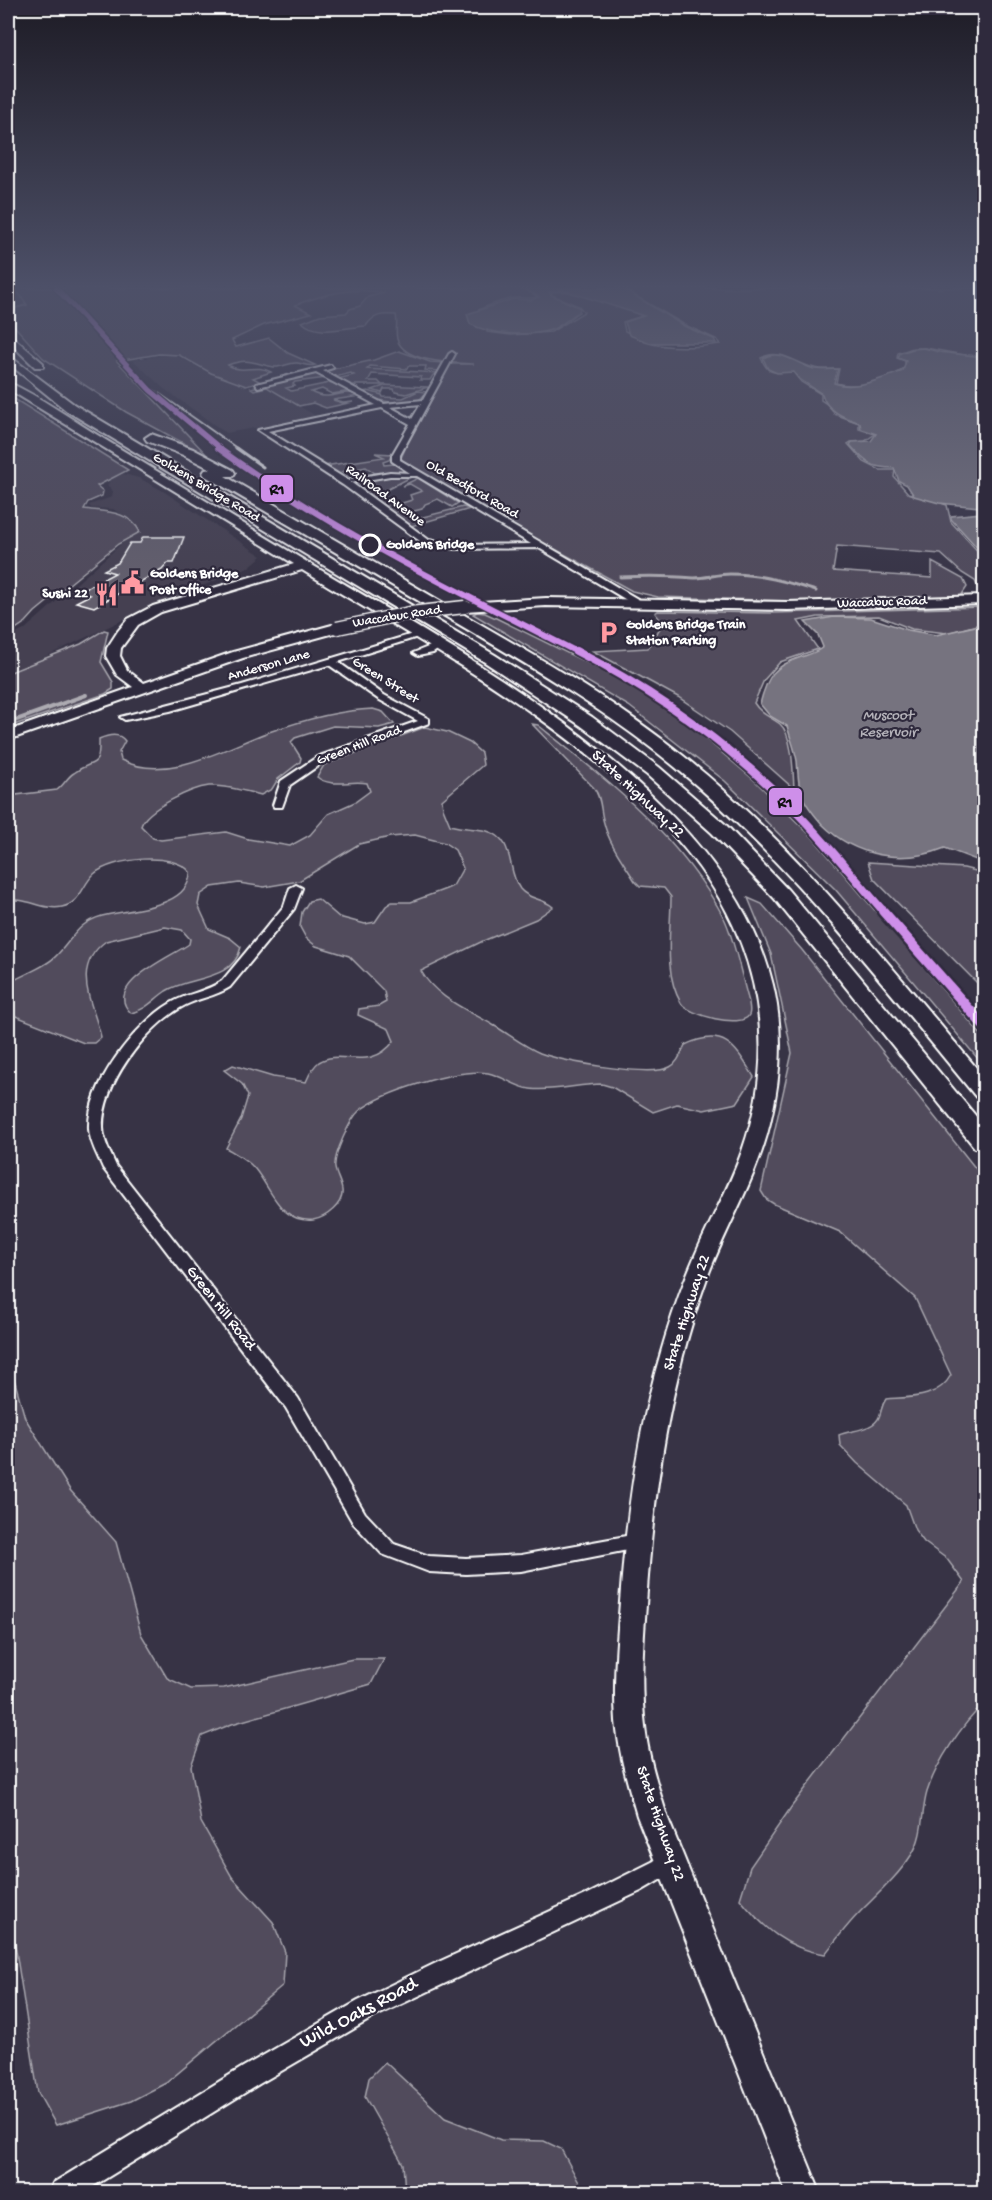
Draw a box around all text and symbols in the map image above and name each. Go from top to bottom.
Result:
street label: Goldens Bridge Road [149,449,264,528]
street label: Old Bedford Road [423,457,523,524]
street label: Railroad Avenue [342,461,429,531]
line badge: R1 [260,474,294,503]
text: R1 [269,482,284,501]
marker: Goldens Bridge [359,534,381,556]
place label: Goldens Bridge [386,537,475,554]
place label: Goldens Bridge Post Office [149,566,239,599]
public building icon: Goldens Bridge Post Office [119,569,145,595]
restaurant icon: Sushi 22 [93,581,119,607]
place label: Sushi 22 [42,586,88,603]
street label: Waccabuc Road [837,593,929,613]
street label: Waccabuc Road [351,601,444,632]
place label: Goldens Bridge Train Station Parking [626,617,746,650]
parking icon: Goldens Bridge Train Station Parking [595,620,621,646]
street label: Anderson Lane [226,646,313,686]
street label: Green Street [348,654,423,709]
water label: Muscoot Reservoir [859,707,919,742]
street label: Green Hill Road [314,721,405,770]
street label: State Highway 22 [587,747,688,843]
line badge: R1 [768,787,803,816]
text: R1 [777,795,792,814]
street label: State Highway 22 [660,1253,716,1373]
street label: Green Hill Road [181,1263,260,1356]
street label: State Highway 22 [630,1764,688,1884]
street label: Wild Oaks Road [296,1972,424,2055]

